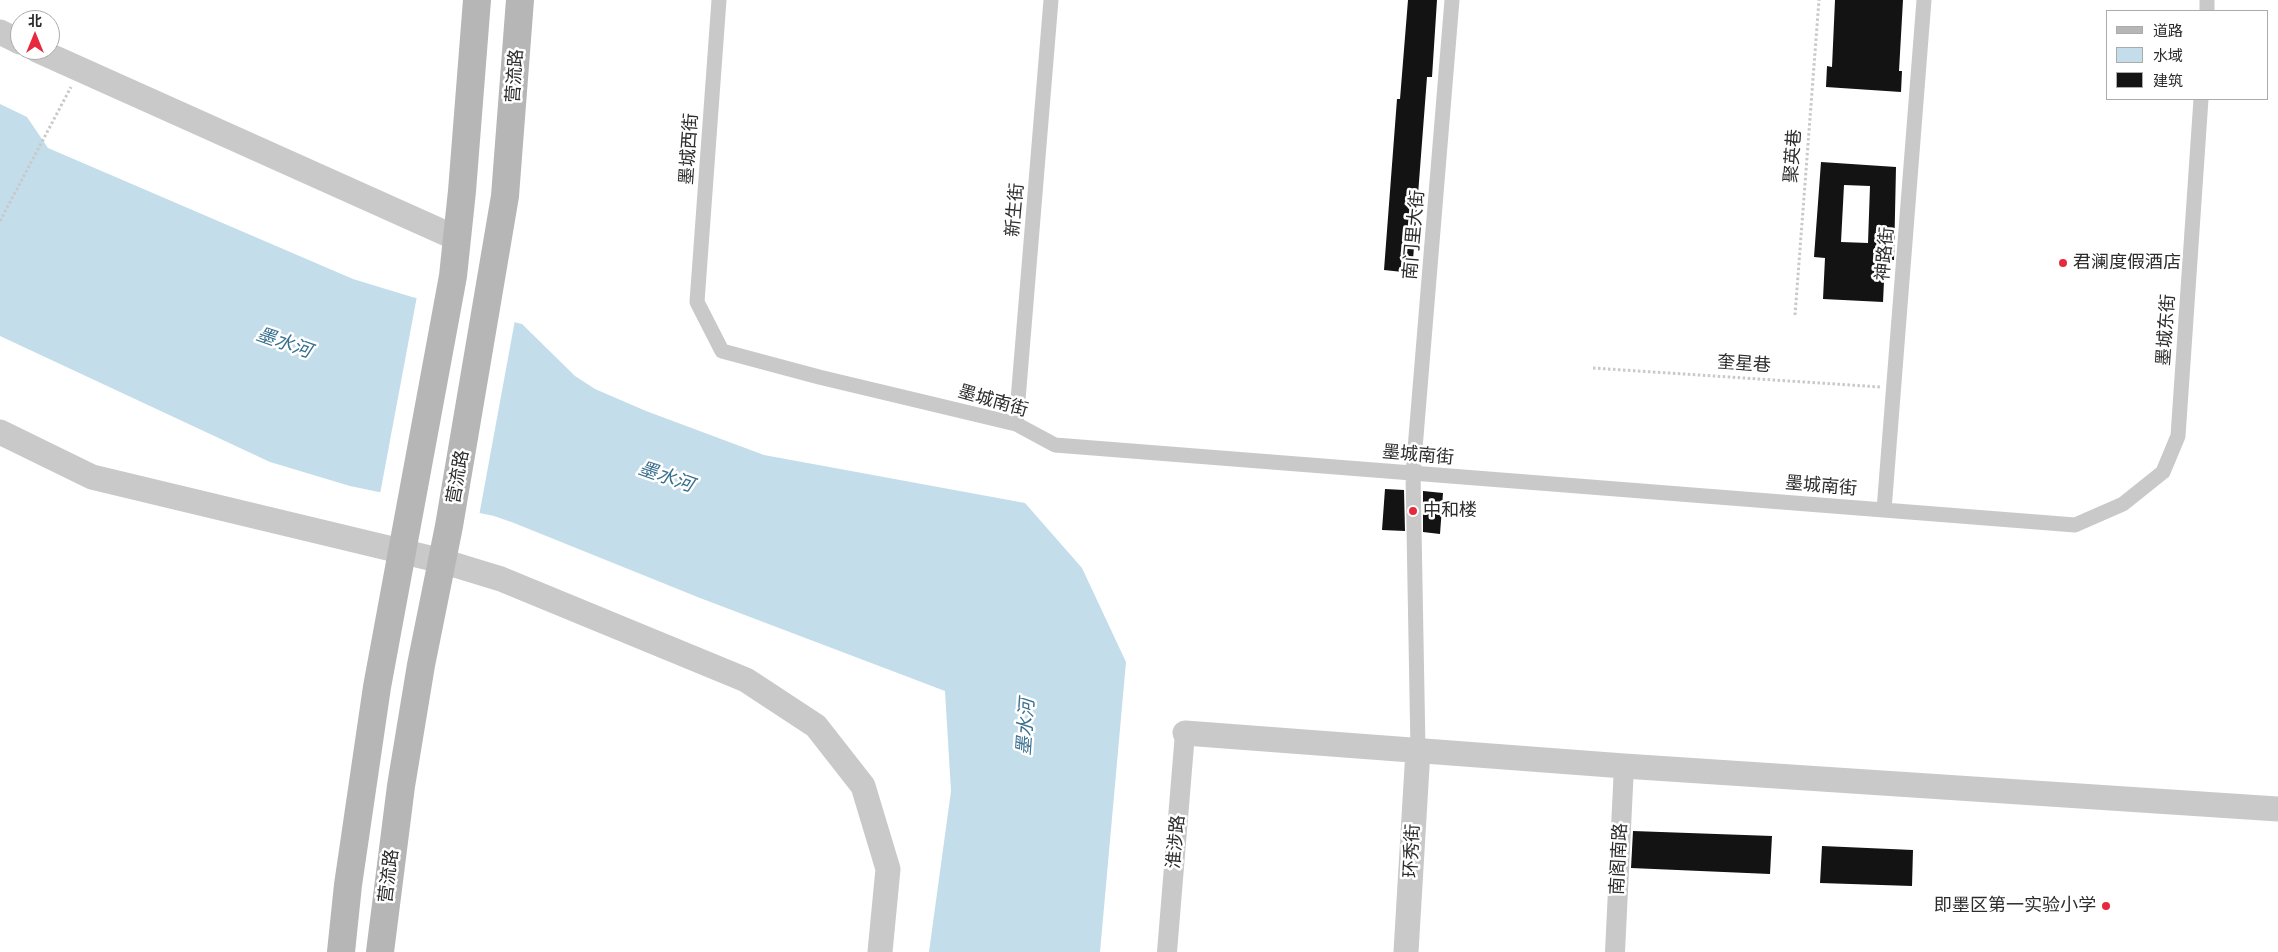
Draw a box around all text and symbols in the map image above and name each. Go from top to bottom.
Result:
north arrow [10,10,60,60]
legend [2106,10,2268,100]
text: 北 [28,12,42,29]
text: 道路 [2153,21,2183,40]
text: 水域 [2153,46,2183,65]
street label: 营流路 [502,48,528,104]
text: 建筑 [2153,71,2183,90]
street label: 墨城西街 [676,112,702,186]
street label: 聚英巷 [1780,128,1806,184]
street label: 新生街 [1002,182,1028,238]
street label: 南门里大街 [1399,189,1429,281]
street label: 神路街 [1872,226,1898,282]
place label: 君澜度假酒店 [2073,252,2181,274]
marker: 君澜度假酒店 [2057,257,2069,269]
street label: 墨城东街 [2153,293,2179,367]
water label: 墨水河 [253,323,315,363]
street label: 奎星巷 [1716,351,1772,377]
street label: 墨城南街 [955,381,1031,421]
street label: 墨城南街 [1381,441,1455,469]
street label: 营流路 [443,449,473,505]
water label: 墨水河 [635,457,697,497]
street label: 墨城南街 [1784,472,1858,500]
place label: 中和楼 [1423,500,1477,522]
marker: 中和楼 [1407,505,1419,517]
water label: 墨水河 [1013,698,1039,756]
street label: 淮涉路 [1163,814,1189,870]
street label: 南阁南路 [1606,822,1632,896]
street label: 环秀街 [1400,823,1424,879]
street label: 营流路 [375,848,403,904]
place label: 即墨区第一实验小学 [1934,895,2096,917]
marker: 即墨区第一实验小学 [2100,900,2112,912]

